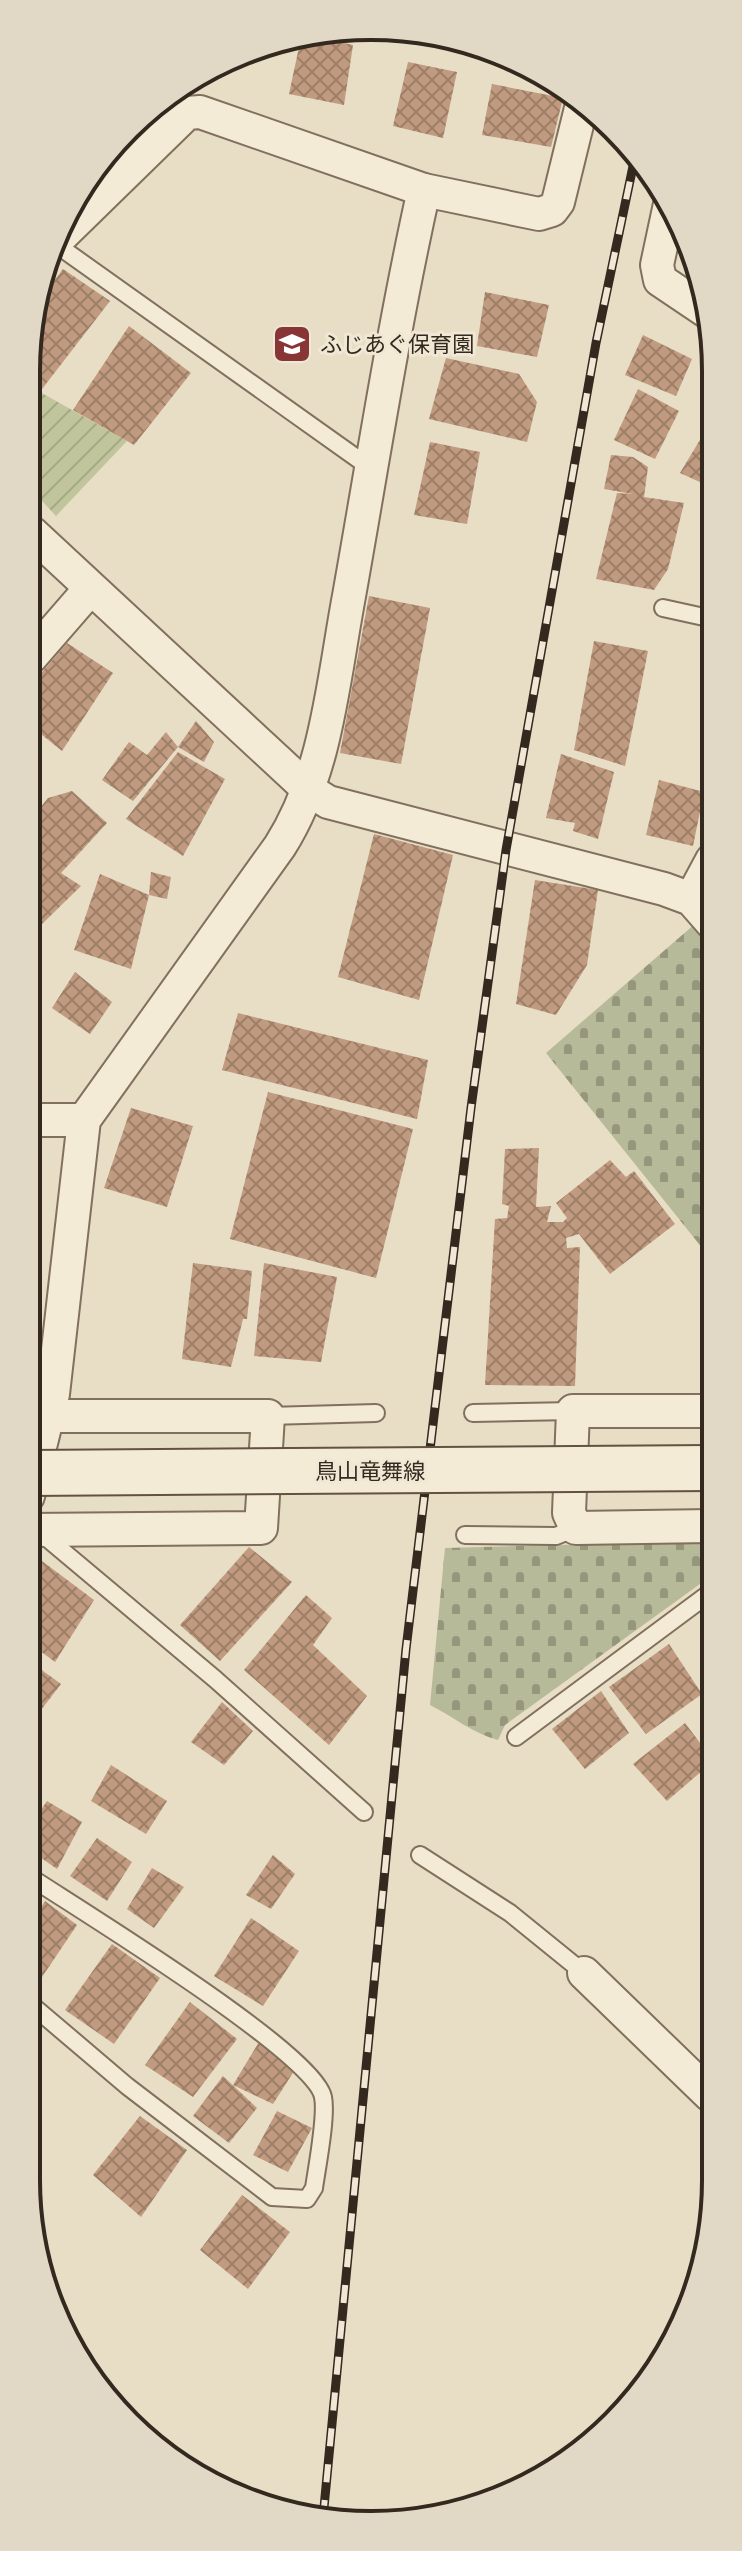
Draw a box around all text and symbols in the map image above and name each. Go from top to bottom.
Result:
school or university icon: ふじあぐ保育園 [271,323,313,365]
place label: ふじあぐ保育園 [320,328,474,358]
street label: 鳥山竜舞線 [315,1455,425,1485]

